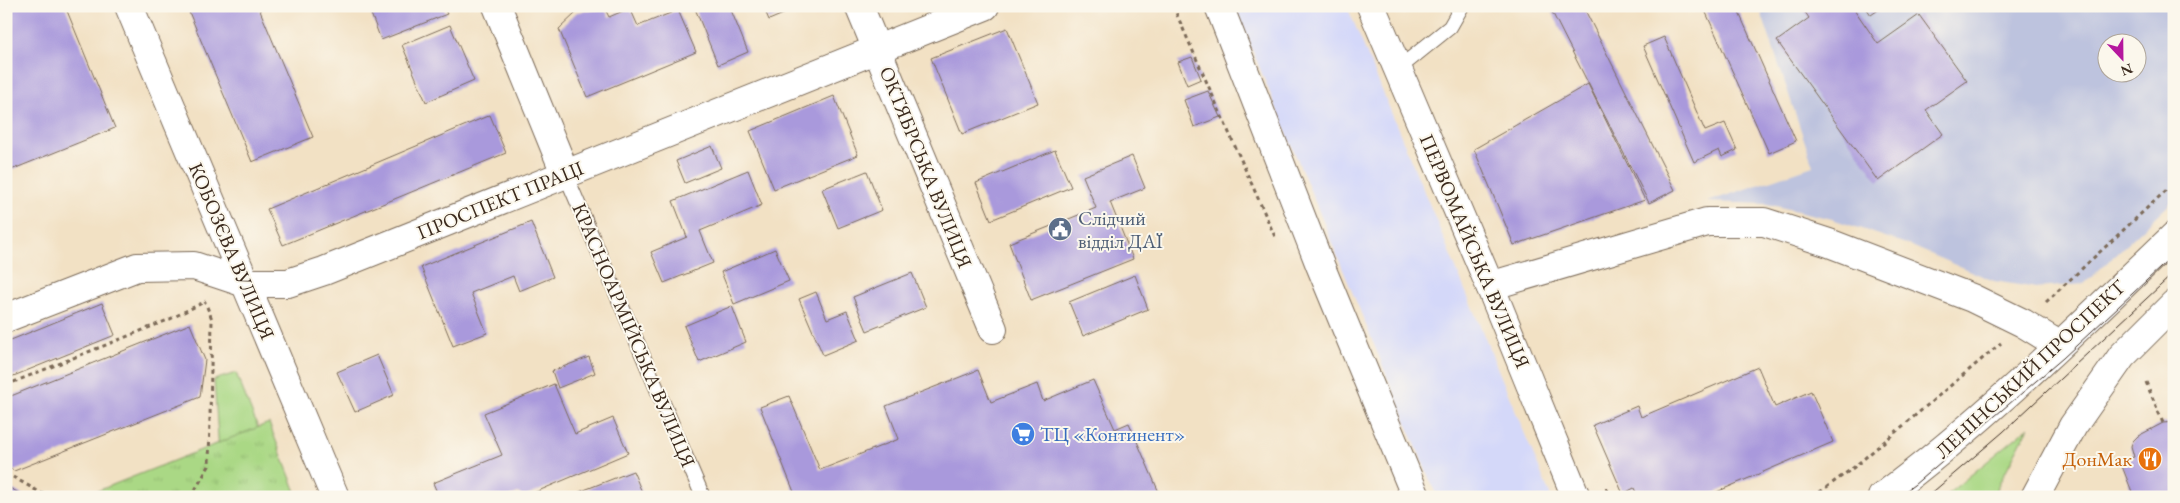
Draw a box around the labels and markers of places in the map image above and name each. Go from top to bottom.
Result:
place label: Слідчий відділ ДАЇ [1078,205,1163,254]
public building icon: Слідчий відділ ДАЇ [1047,216,1073,242]
supermarket icon: ТЦ «Континент» [1010,421,1036,447]
place label: ТЦ «Континент» [1040,421,1185,447]
place label: ДонМак [2062,446,2132,472]
restaurant icon: ДонМак [2137,446,2163,472]

